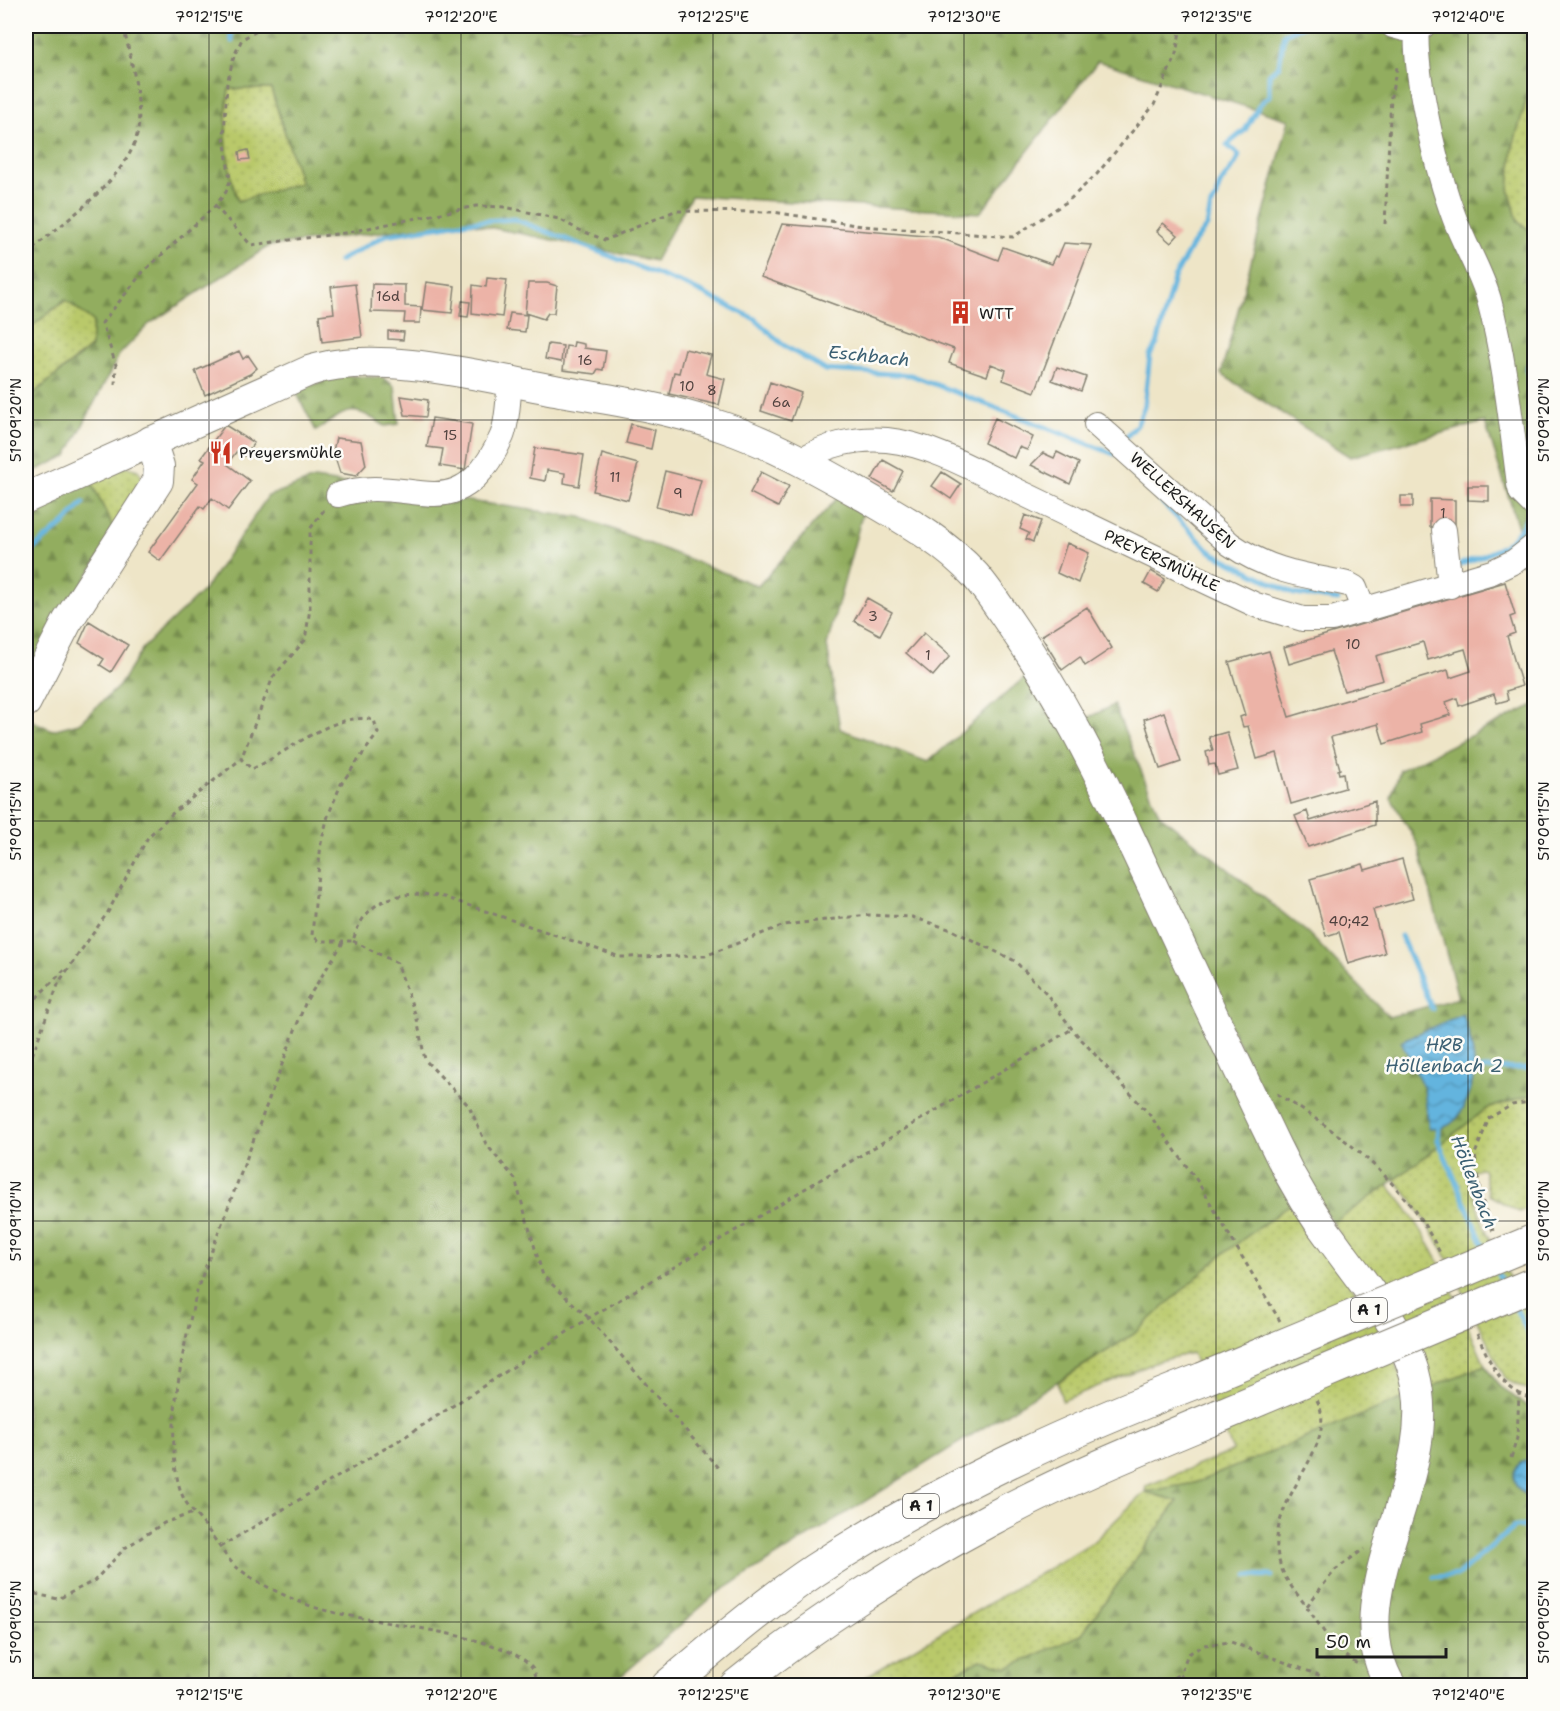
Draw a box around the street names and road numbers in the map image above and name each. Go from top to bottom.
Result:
street label: WELLERSHAUSEN [1125,447,1240,554]
street label: PREYERSMÜHLE [1101,525,1223,596]
road number: A 1 [1351,1298,1387,1322]
road number: A 1 [903,1494,939,1518]

